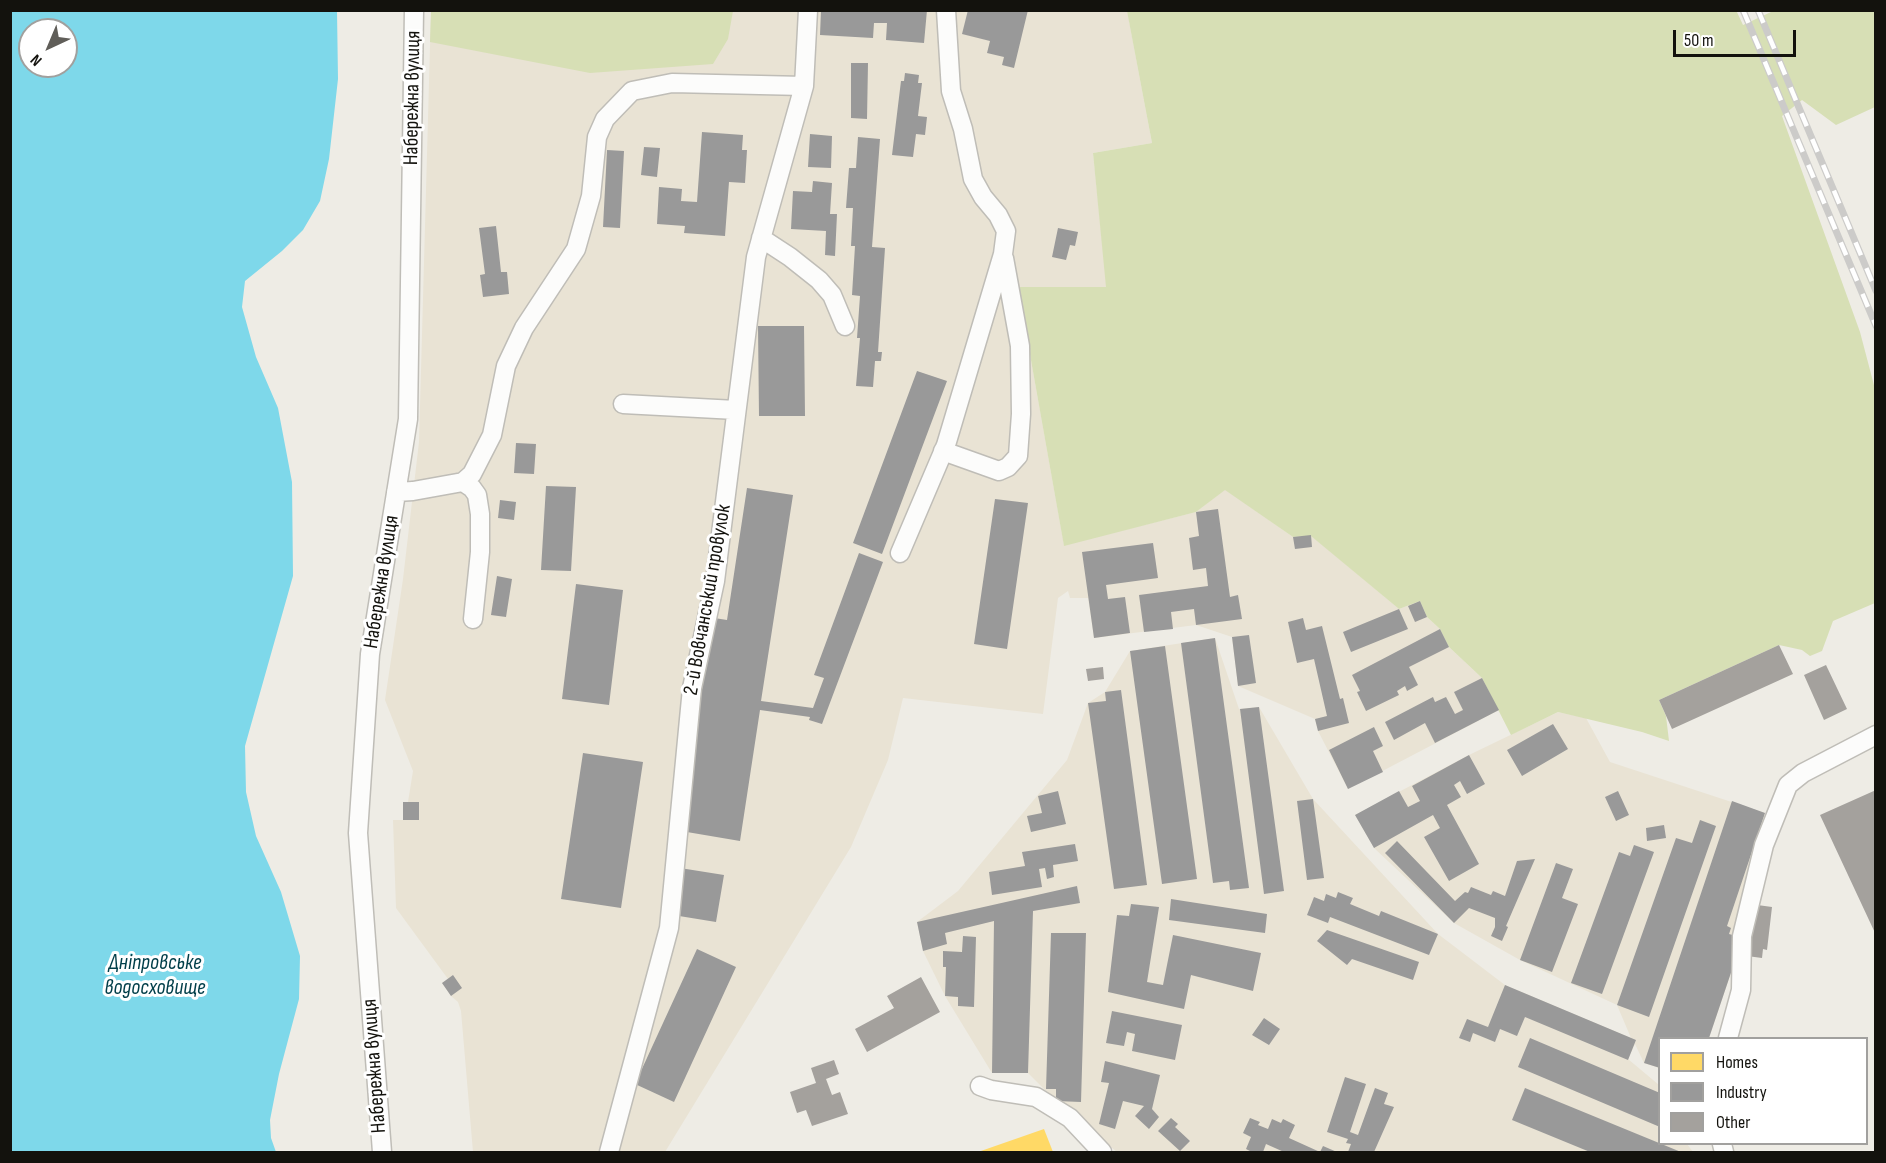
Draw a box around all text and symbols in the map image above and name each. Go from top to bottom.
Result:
north arrow [18,18,78,78]
scale bar [1676,18,1799,56]
text: 50 m [1684,30,1714,51]
street label: Набережна вулиця [399,31,427,165]
text: N [27,50,46,70]
street label: 2-й Вовчанський провулок [679,503,737,697]
street label: Набережна вулиця [359,514,405,650]
water label: Дніпровське водосховище [104,950,206,1002]
street label: Набережна вулиця [358,998,392,1134]
legend [1658,1037,1868,1145]
text: Homes [1716,1052,1758,1073]
text: Industry [1716,1082,1767,1103]
text: Other [1716,1112,1750,1133]

